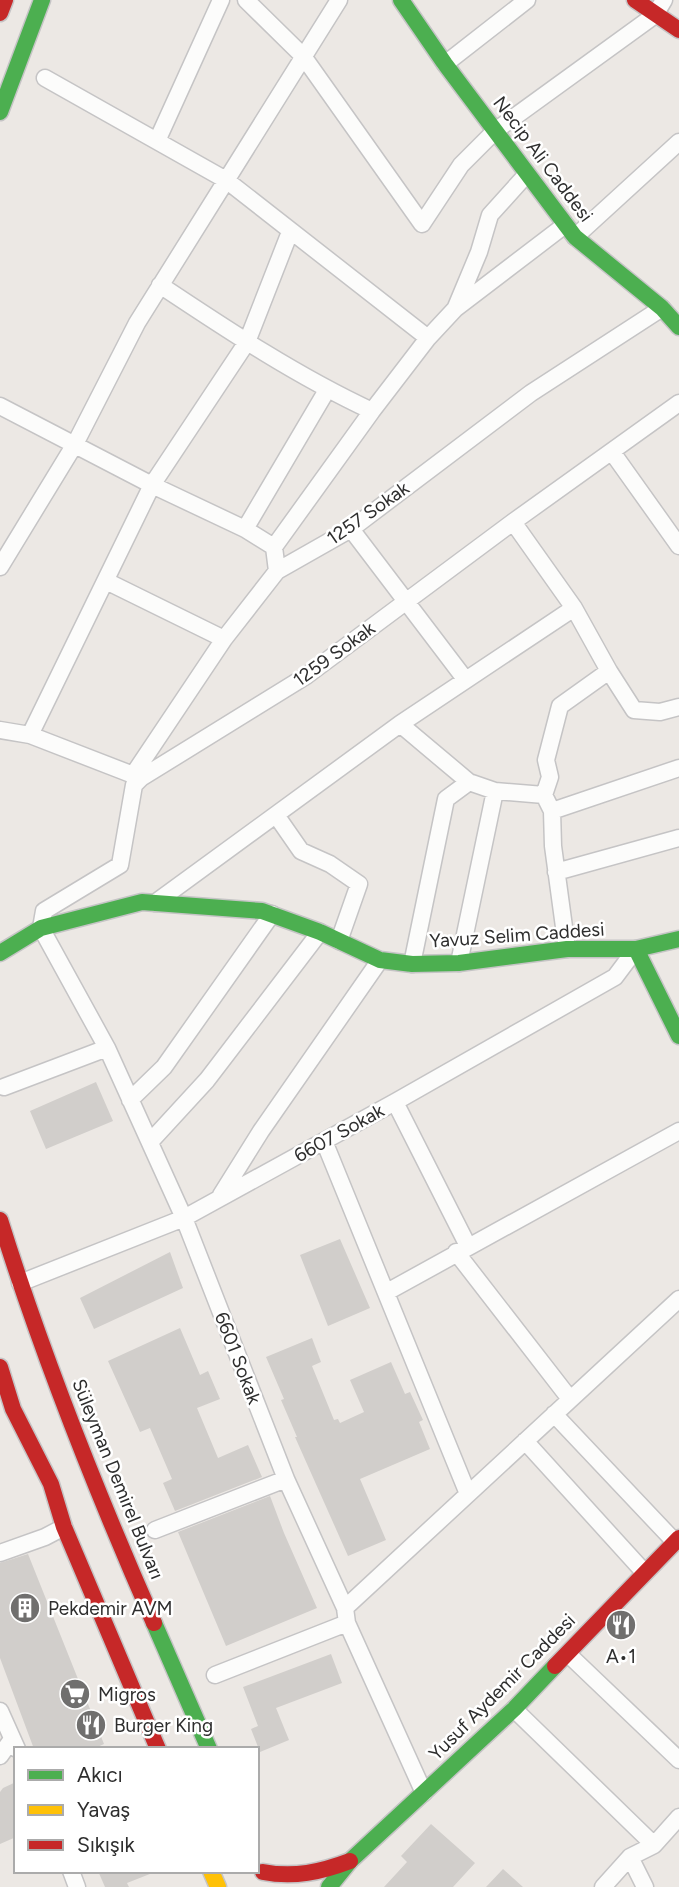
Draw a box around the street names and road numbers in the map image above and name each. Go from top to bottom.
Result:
street label: Necip Ali Caddesi [488,92,598,226]
street label: 1257 Sokak [323,476,414,550]
street label: 1259 Sokak [289,616,380,691]
street label: Yavuz Selim Caddesi [429,917,605,953]
street label: 6607 Sokak [290,1099,389,1167]
street label: 6601 Sokak [210,1309,266,1408]
street label: Süleyman Demirel Bulvarı [67,1375,169,1583]
street label: Yusuf Aydemir Caddesi [424,1609,580,1765]

